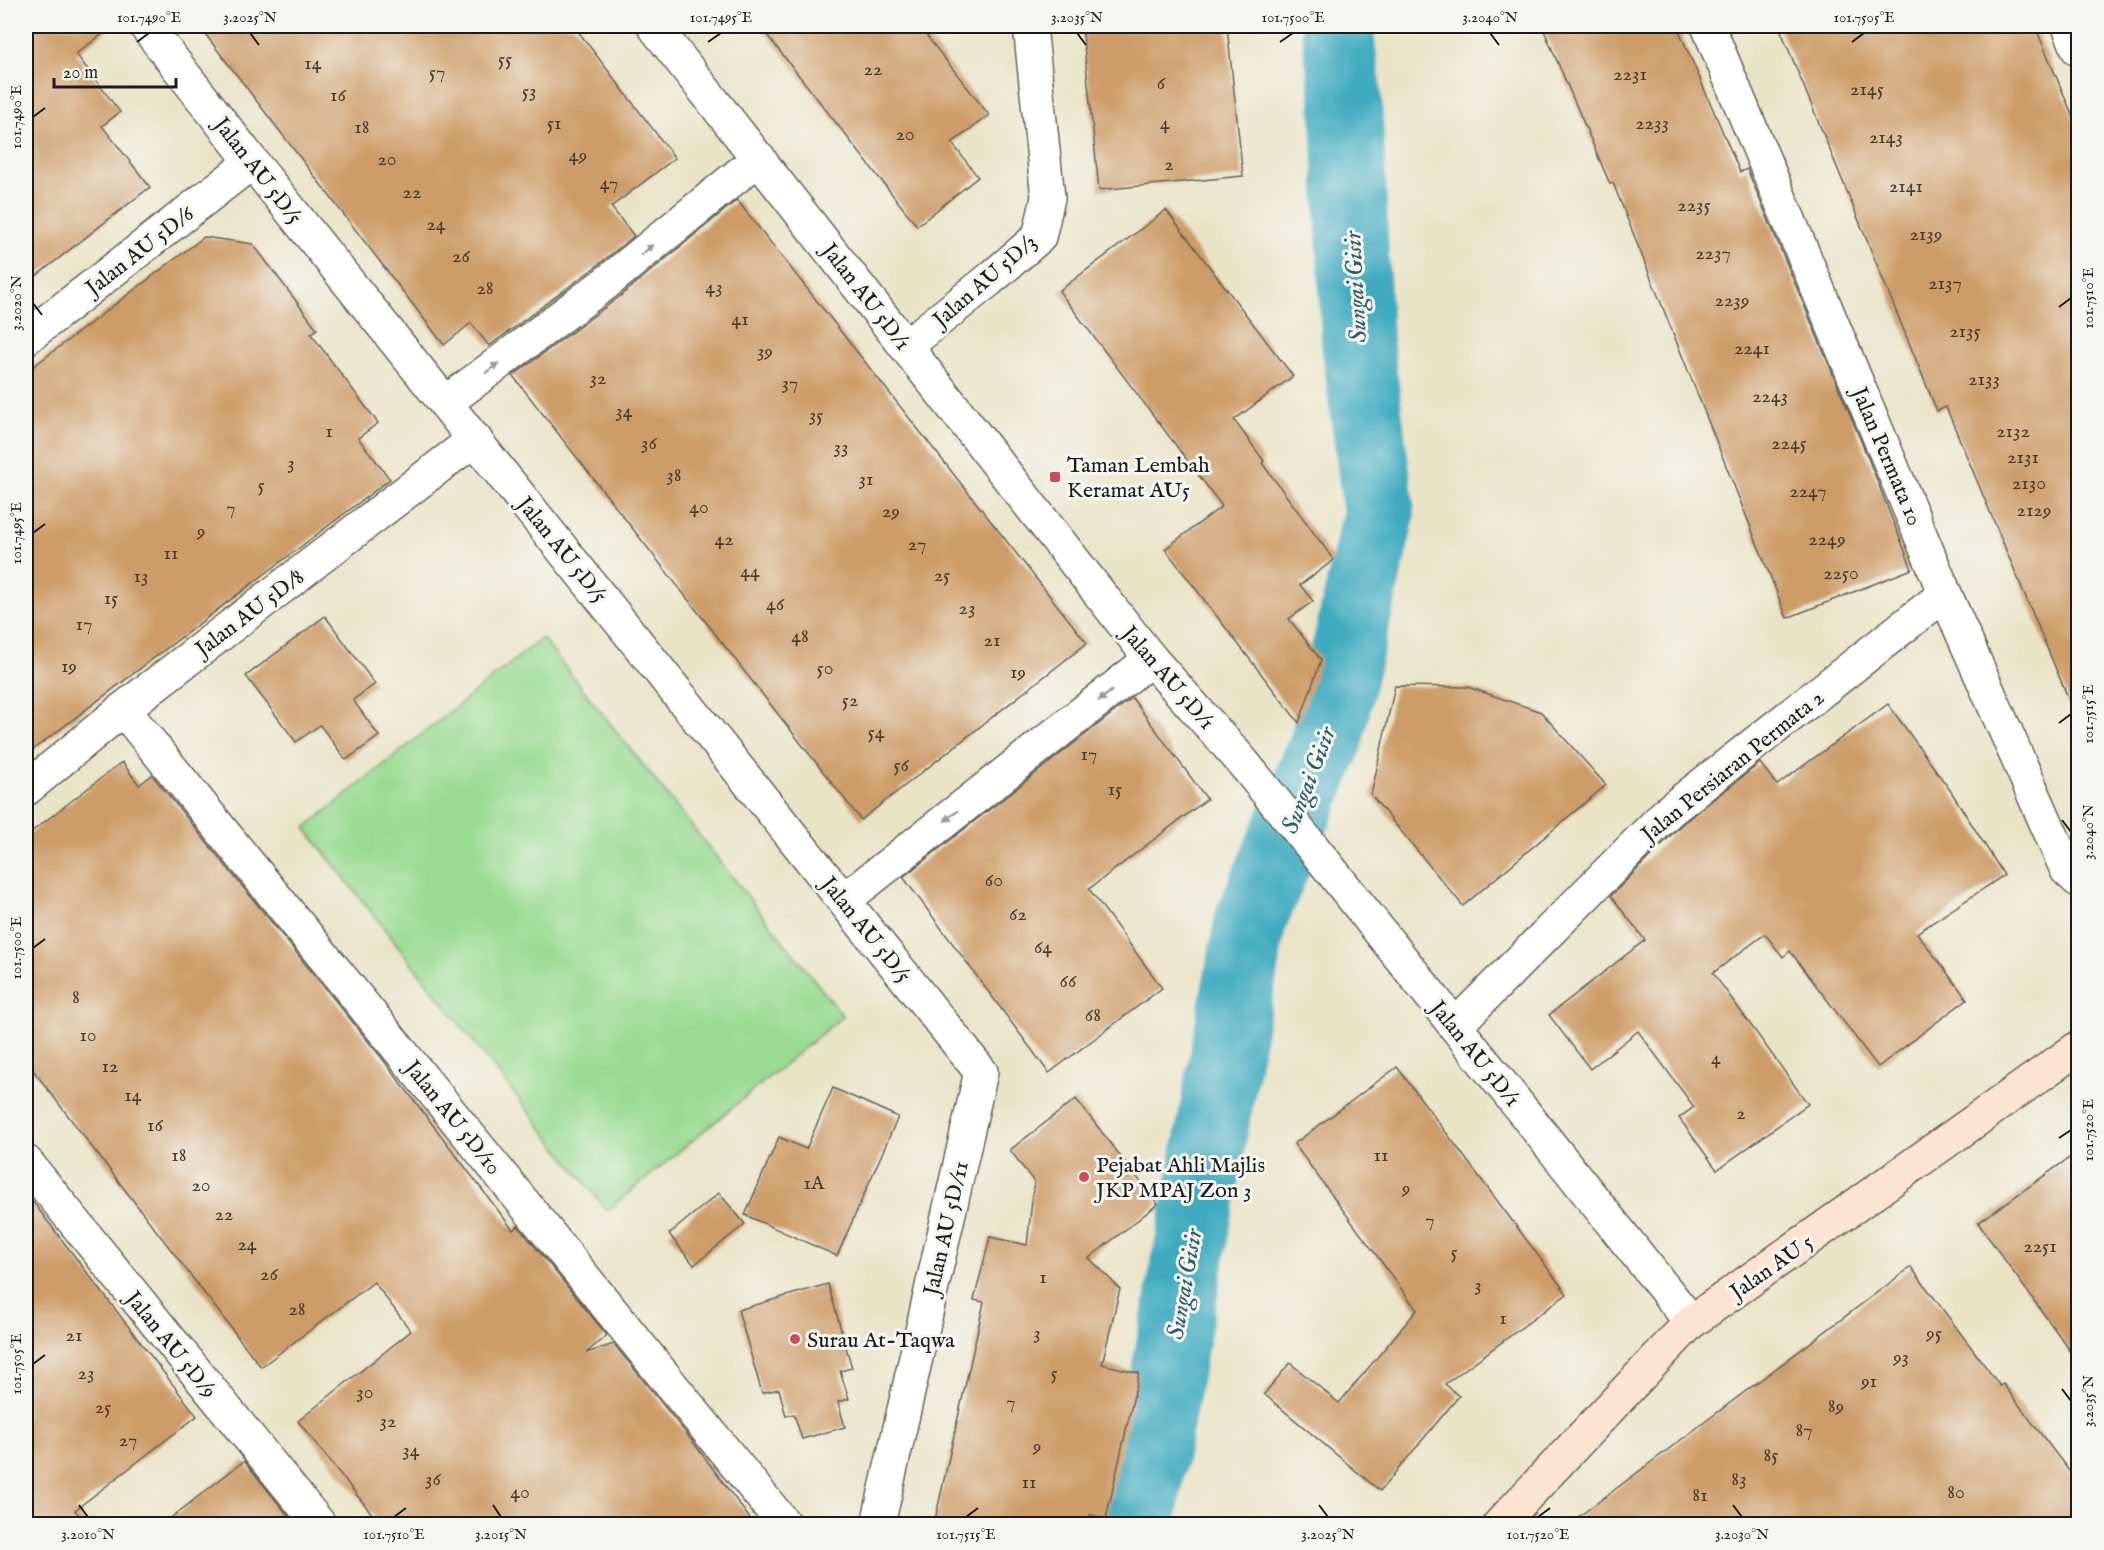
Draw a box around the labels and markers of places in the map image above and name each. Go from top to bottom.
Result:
place label: Taman Lembah Keramat AU5 [1067,452,1210,505]
marker: Taman Lembah Keramat AU5 [1048,470,1062,484]
place label: Pejabat Ahli Majlis JKP MPAJ Zon 3 [1093,1152,1265,1205]
marker: Pejabat Ahli Majlis JKP MPAJ Zon 3 [1077,1170,1091,1184]
place label: Surau At-Taqwa [807,1327,955,1355]
marker: Surau At-Taqwa [788,1332,802,1346]

